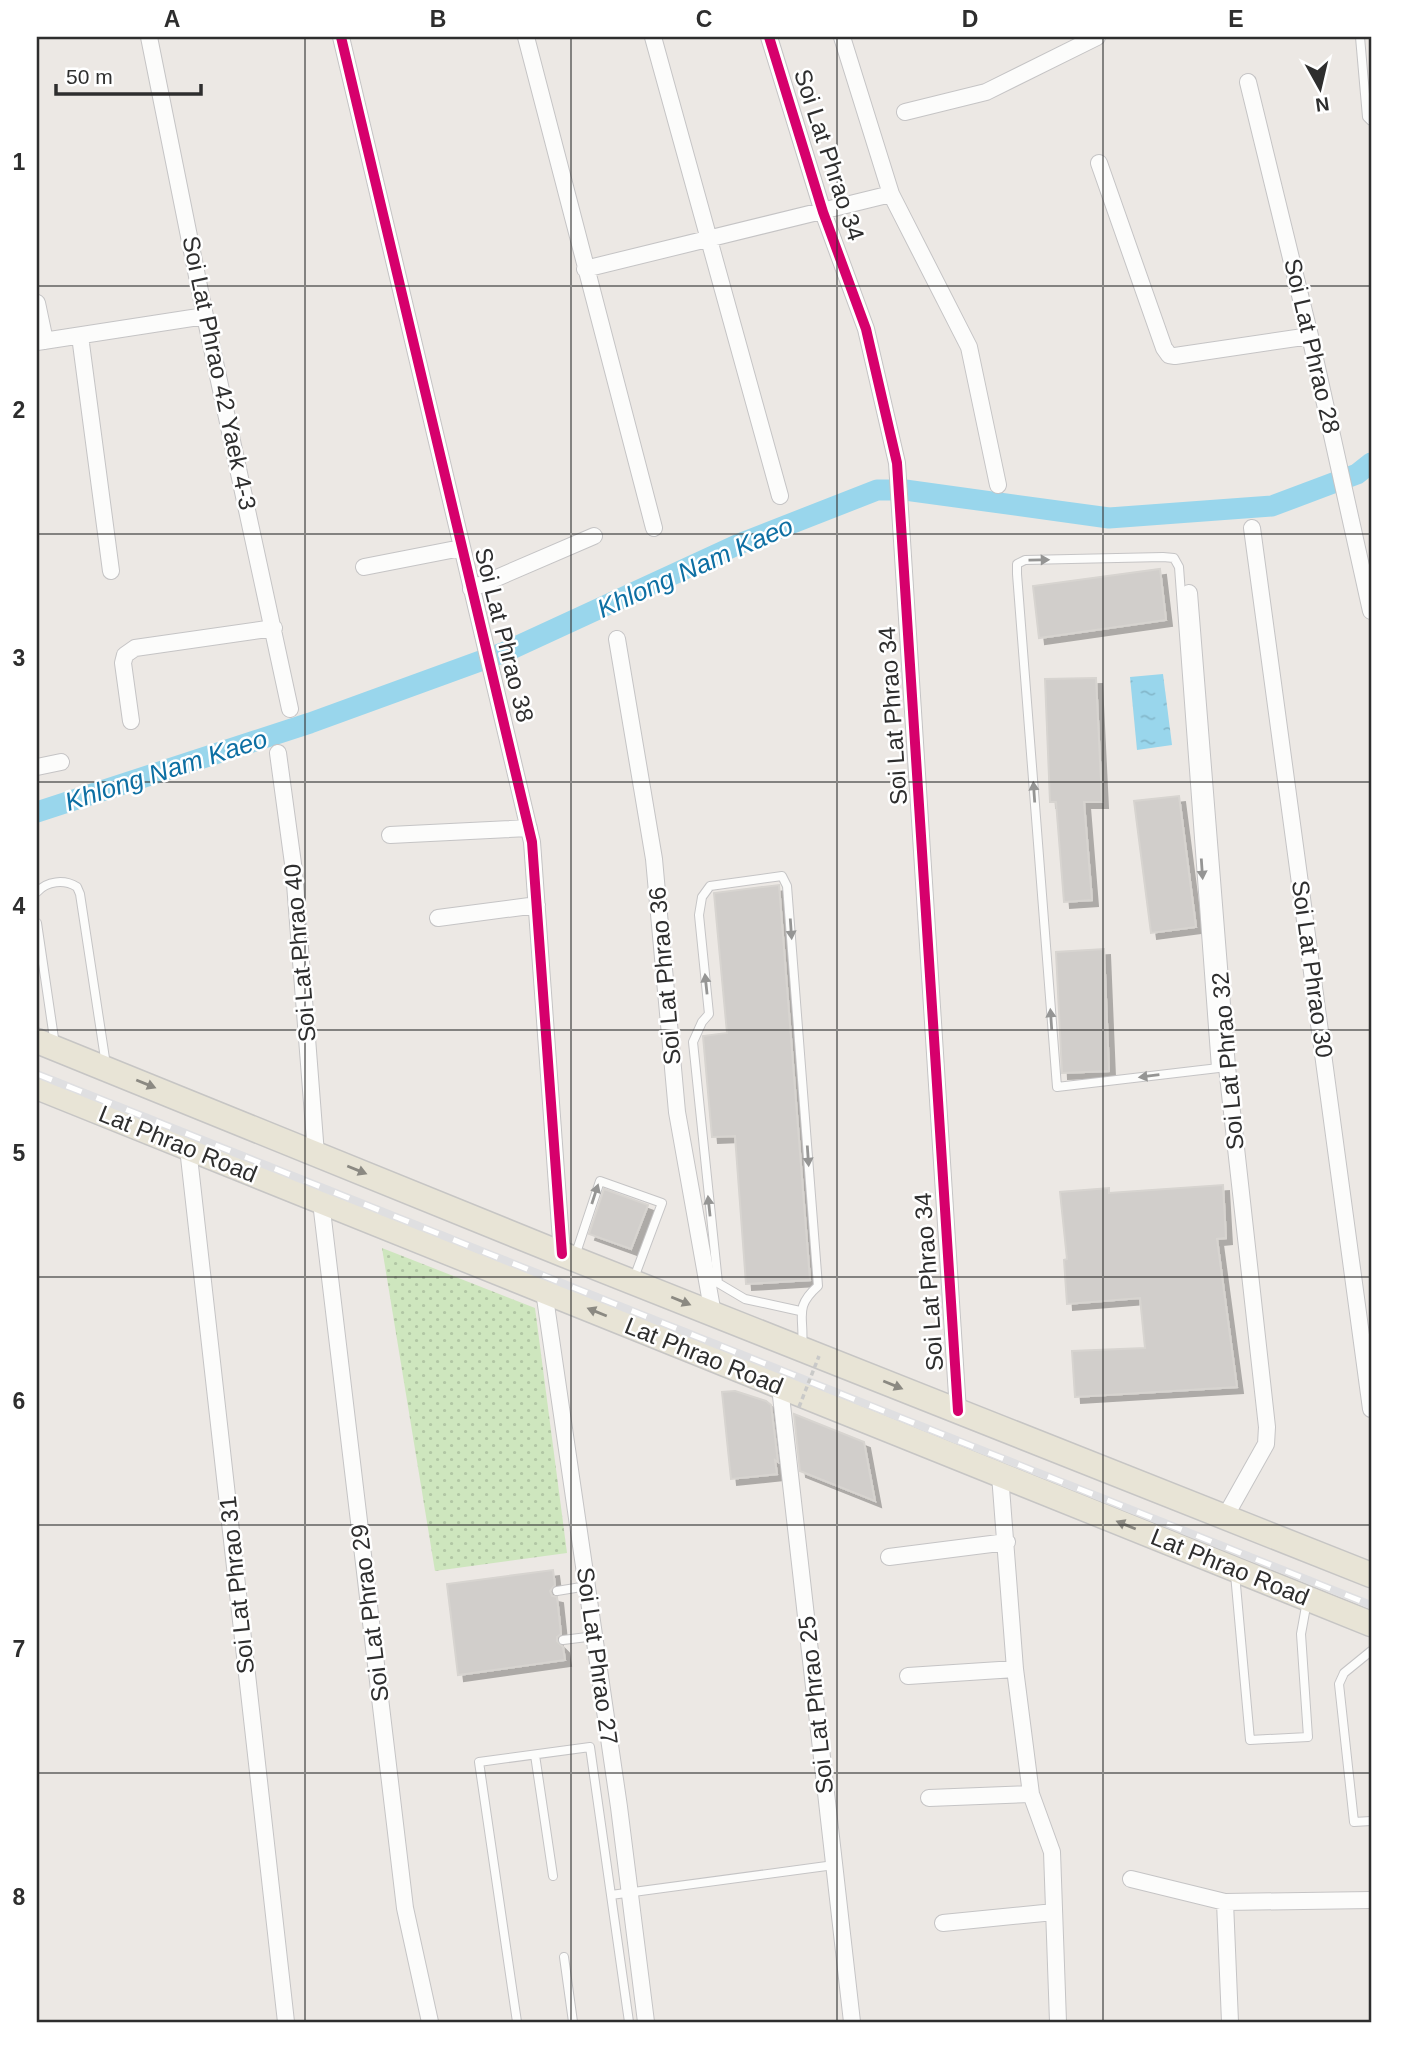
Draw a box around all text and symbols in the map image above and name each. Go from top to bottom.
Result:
text: A [164,6,180,32]
text: B [430,6,446,32]
text: C [696,6,712,32]
text: D [962,6,978,32]
text: E [1228,6,1244,32]
scale bar [56,52,201,96]
north arrow [1286,52,1356,122]
text: 50 m [66,65,113,88]
street label: Soi Lat Phrao 34 [789,66,870,244]
text: N [1314,93,1331,116]
text: 1 [13,149,26,175]
street label: Soi Lat Phrao 42 Yaek 4-3 [177,233,262,512]
street label: Soi Lat Phrao 28 [1279,256,1346,436]
text: 2 [13,397,25,423]
water label: Khlong Nam Kaeo [593,510,797,624]
street label: Soi Lat Phrao 38 [470,545,539,725]
one-way arrow [1028,554,1050,565]
street label: Soi Lat Phrao 34 [873,626,912,806]
text: 3 [13,645,25,671]
water label: Khlong Nam Kaeo [61,723,271,817]
one-way arrow [1028,780,1039,802]
one-way arrow [1196,858,1207,880]
street label: Soi Lat Phrao 40 [278,863,321,1043]
street label: Soi Lat Phrao 30 [1287,879,1338,1059]
street label: Soi Lat Phrao 36 [643,886,686,1066]
text: 4 [13,893,26,919]
one-way arrow [786,918,797,940]
street label: Soi Lat Phrao 32 [1206,971,1249,1151]
one-way arrow [700,973,711,995]
one-way arrow [1045,1007,1056,1029]
one-way arrow [1137,1071,1159,1082]
one-way arrow [136,1079,157,1090]
street label: Lat Phrao Road [95,1100,261,1188]
text: 5 [13,1140,26,1166]
one-way arrow [803,1145,814,1167]
one-way arrow [346,1165,367,1176]
one-way arrow [591,1183,601,1204]
street label: Soi Lat Phrao 34 [909,1192,948,1372]
one-way arrow [703,1195,714,1217]
one-way arrow [671,1296,692,1307]
one-way arrow [586,1307,607,1318]
street label: Lat Phrao Road [621,1312,787,1400]
one-way arrow [882,1380,903,1391]
text: 6 [13,1388,25,1414]
street label: Soi Lat Phrao 31 [214,1495,259,1675]
one-way arrow [1115,1520,1136,1531]
street label: Soi Lat Phrao 29 [345,1523,394,1703]
street label: Lat Phrao Road [1147,1523,1313,1611]
street label: Soi Lat Phrao 27 [572,1566,623,1746]
street label: Soi Lat Phrao 25 [793,1615,838,1795]
text: 7 [13,1636,25,1662]
text: 8 [13,1884,26,1910]

